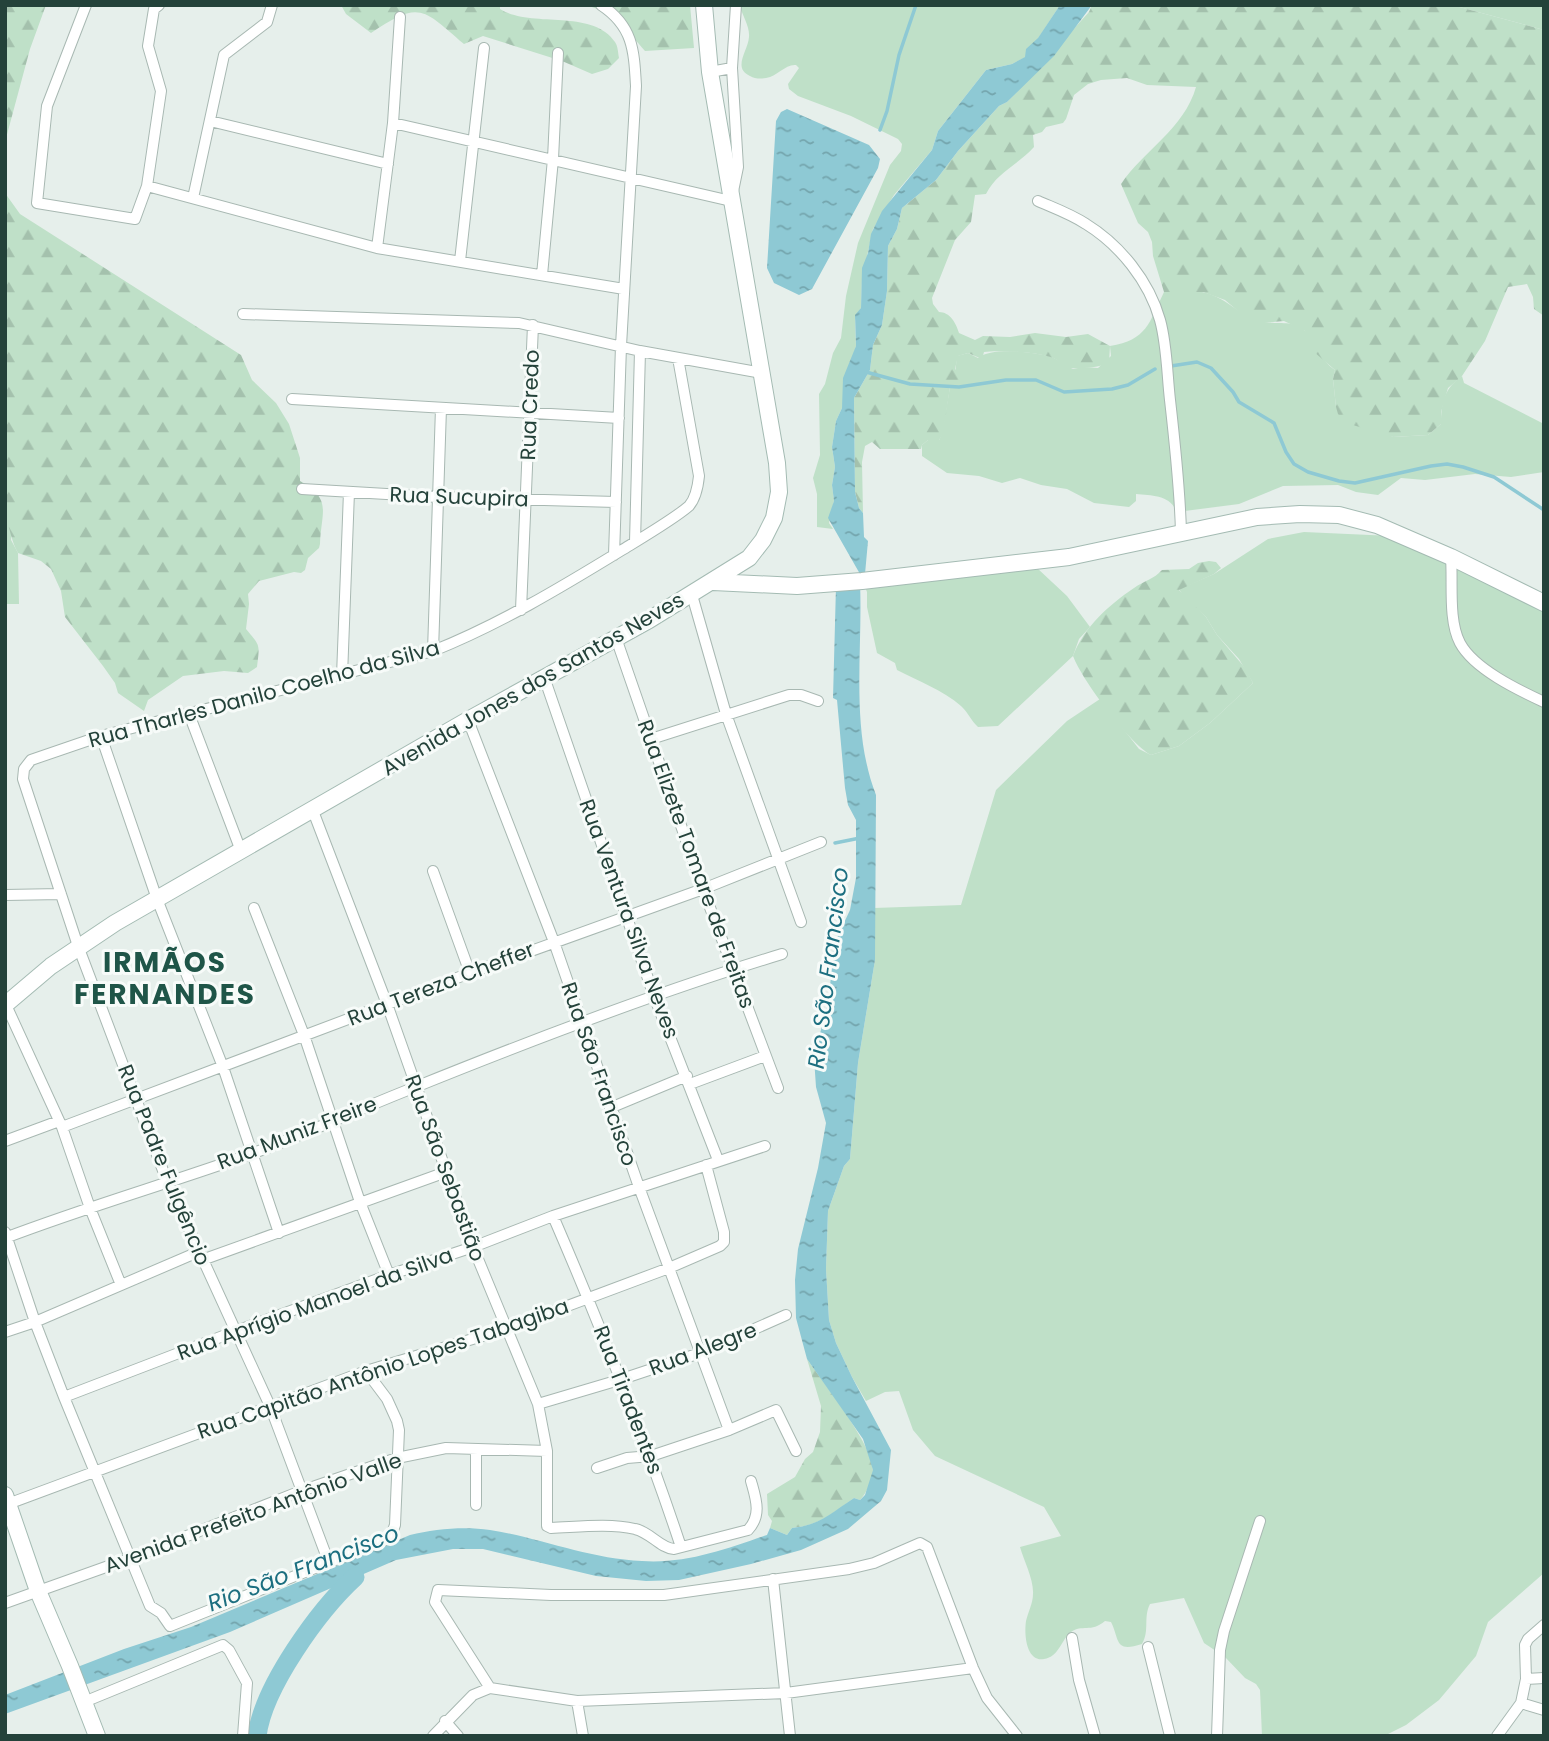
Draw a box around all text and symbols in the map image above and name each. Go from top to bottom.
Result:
street label: Rua Credo [513,349,546,461]
street label: Rua Sucupira [389,480,529,513]
street label: Avenida Jones dos Santos Neves [376,585,689,782]
street label: Rua Tharles Danilo Coelho da Silva [85,633,443,754]
street label: Rua Elizete Tomare de Freitas [631,715,762,1012]
street label: Rua Ventura Silva Neves [573,795,686,1043]
water label: Rio São Francisco [800,866,856,1070]
street label: Rua Tereza Cheffer [343,934,539,1033]
district label: IRMÃOS FERNANDES [74,943,256,1014]
street label: Rua São Francisco [554,978,645,1170]
street label: Rua Padre Fulgêncio [111,1060,218,1270]
street label: Rua São Sebastião [398,1070,493,1265]
street label: Rua Muniz Freire [213,1089,381,1176]
street label: Rua Aprígio Manoel da Silva [173,1240,457,1367]
street label: Rua Capitão Antônio Lopes Tabagiba [193,1291,572,1446]
street label: Rua Alegre [645,1315,761,1382]
street label: Rua Tiradentes [587,1321,670,1478]
street label: Avenida Prefeito Antônio Valle [100,1445,406,1580]
water label: Rio São Francisco [203,1517,403,1619]

